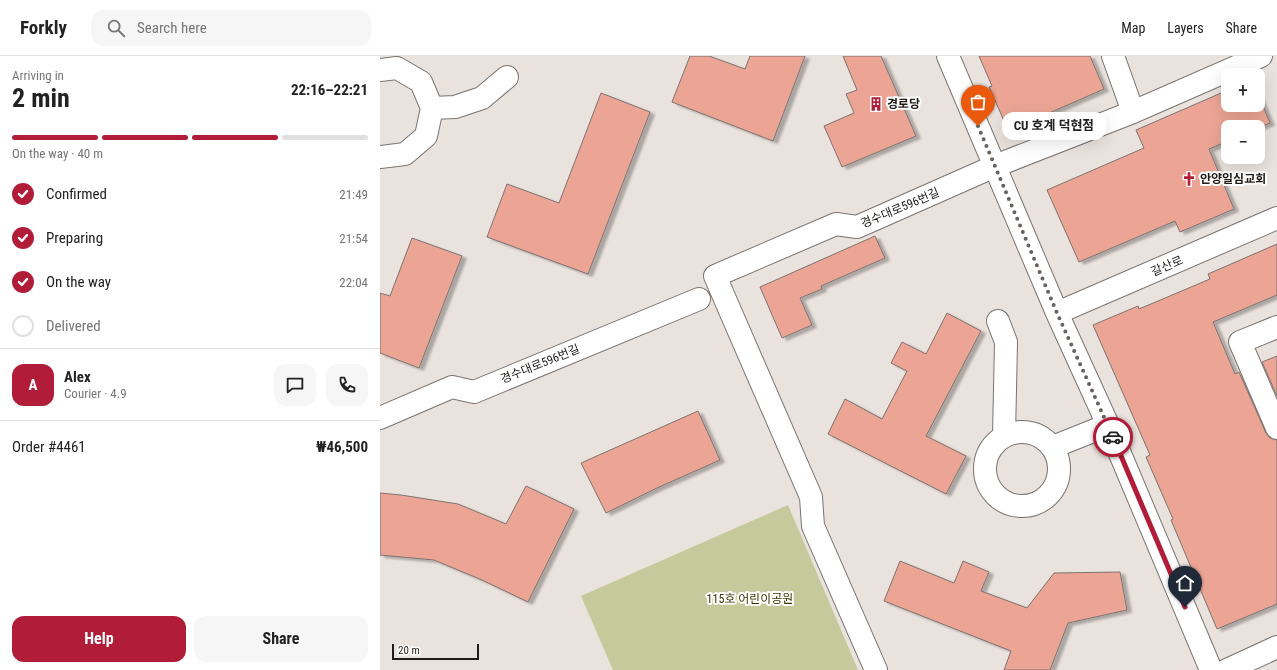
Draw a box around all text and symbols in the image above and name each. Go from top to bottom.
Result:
search box [91,10,371,46]
text: Forkly [20,16,67,39]
icon: search [105,17,127,39]
text: Search here [137,19,207,37]
text: Map [1121,20,1145,36]
text: Layers [1167,20,1204,36]
text: Share [1226,20,1257,36]
text: Arriving in [12,68,64,83]
map controls [1221,68,1265,164]
button: + [1221,68,1265,112]
text: 22:16–22:21 [291,81,368,99]
text: 2 min [12,83,70,113]
pin [961,85,995,126]
icon: bag [967,91,989,113]
building icon: 경로당 [868,96,884,112]
place label: 경로당 [887,97,920,111]
callout: CU 호계 덕현점 [1002,112,1106,140]
text: CU 호계 덕현점 [1014,118,1094,133]
button: − [1221,120,1265,164]
text: On the way · 40 m [12,146,103,161]
church icon: 안양일심교회 [1181,171,1197,187]
place label: 안양일심교회 [1200,172,1266,186]
icon: check [12,183,34,205]
text: Confirmed [46,185,107,203]
street label: 경수대로596번길 [859,185,941,231]
text: 21:49 [339,187,368,202]
icon: check [12,227,34,249]
text: Preparing [46,229,103,247]
text: 21:54 [339,231,368,246]
street label: 갈산로 [1149,253,1185,279]
icon: check [12,271,34,293]
text: On the way [46,273,111,291]
text: 22:04 [339,275,368,290]
text: Delivered [46,317,101,335]
street label: 경수대로596번길 [498,342,582,386]
button: chat [274,364,316,406]
button: phone [326,364,368,406]
text: Alex [64,368,91,386]
text: A [29,376,37,394]
text: Courier · 4.9 [64,386,127,401]
courier [1093,417,1133,457]
icon: car [1102,426,1124,448]
text: Order #4461 [12,438,86,456]
text: ₩46,500 [316,438,368,456]
pin [1168,566,1202,607]
icon: home [1174,572,1196,594]
park label: 115호 어린이공원 [707,592,793,606]
button: Help [12,616,186,662]
button: Share [194,616,368,662]
scale bar [392,642,479,661]
text: 20 m [398,644,420,657]

